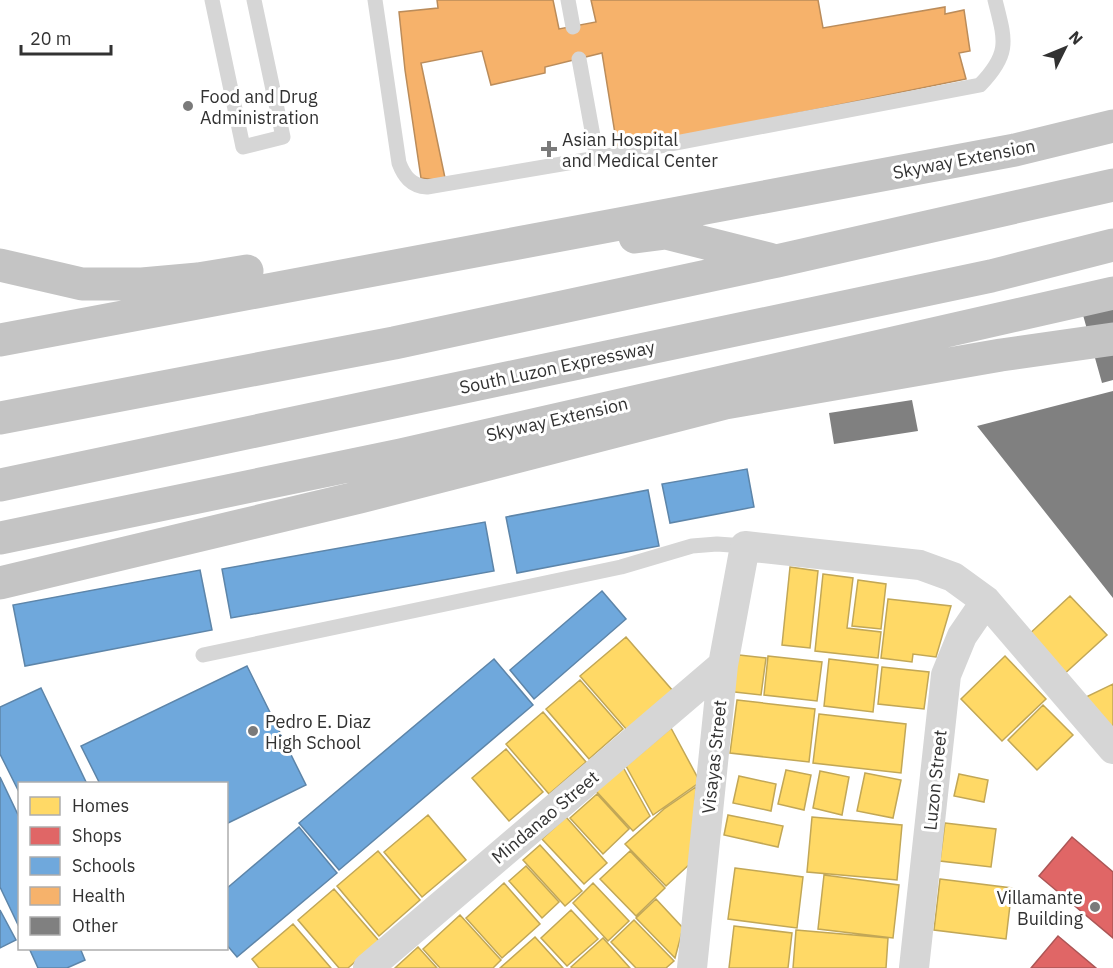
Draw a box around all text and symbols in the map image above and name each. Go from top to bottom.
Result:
scale bar [21,18,111,56]
north arrow [1035,18,1095,78]
text: 20 m [30,27,72,50]
text: N [1065,27,1087,49]
place label: Food and Drug Administration [200,85,319,129]
marker: Food and Drug Administration [181,99,195,113]
place label: Asian Hospital and Medical Center [562,128,718,172]
street label: Skyway Extension [891,134,1037,184]
marker: Asian Hospital and Medical Center [540,140,558,158]
street label: South Luzon Expressway [457,335,657,399]
street label: Skyway Extension [484,391,630,447]
street label: Visayas Street [697,699,731,815]
place label: Pedro E. Diaz High School [265,710,371,754]
marker: Pedro E. Diaz High School [246,724,260,738]
street label: Luzon Street [918,728,952,832]
street label: Mindanao Street [487,765,603,869]
legend [18,782,228,950]
text: Homes [72,794,129,817]
text: Shops [72,824,122,847]
text: Schools [72,854,136,877]
text: Health [72,884,126,907]
place label: Villamante Building [997,886,1083,930]
marker: Villamante Building [1088,900,1102,914]
text: Other [72,914,118,937]

